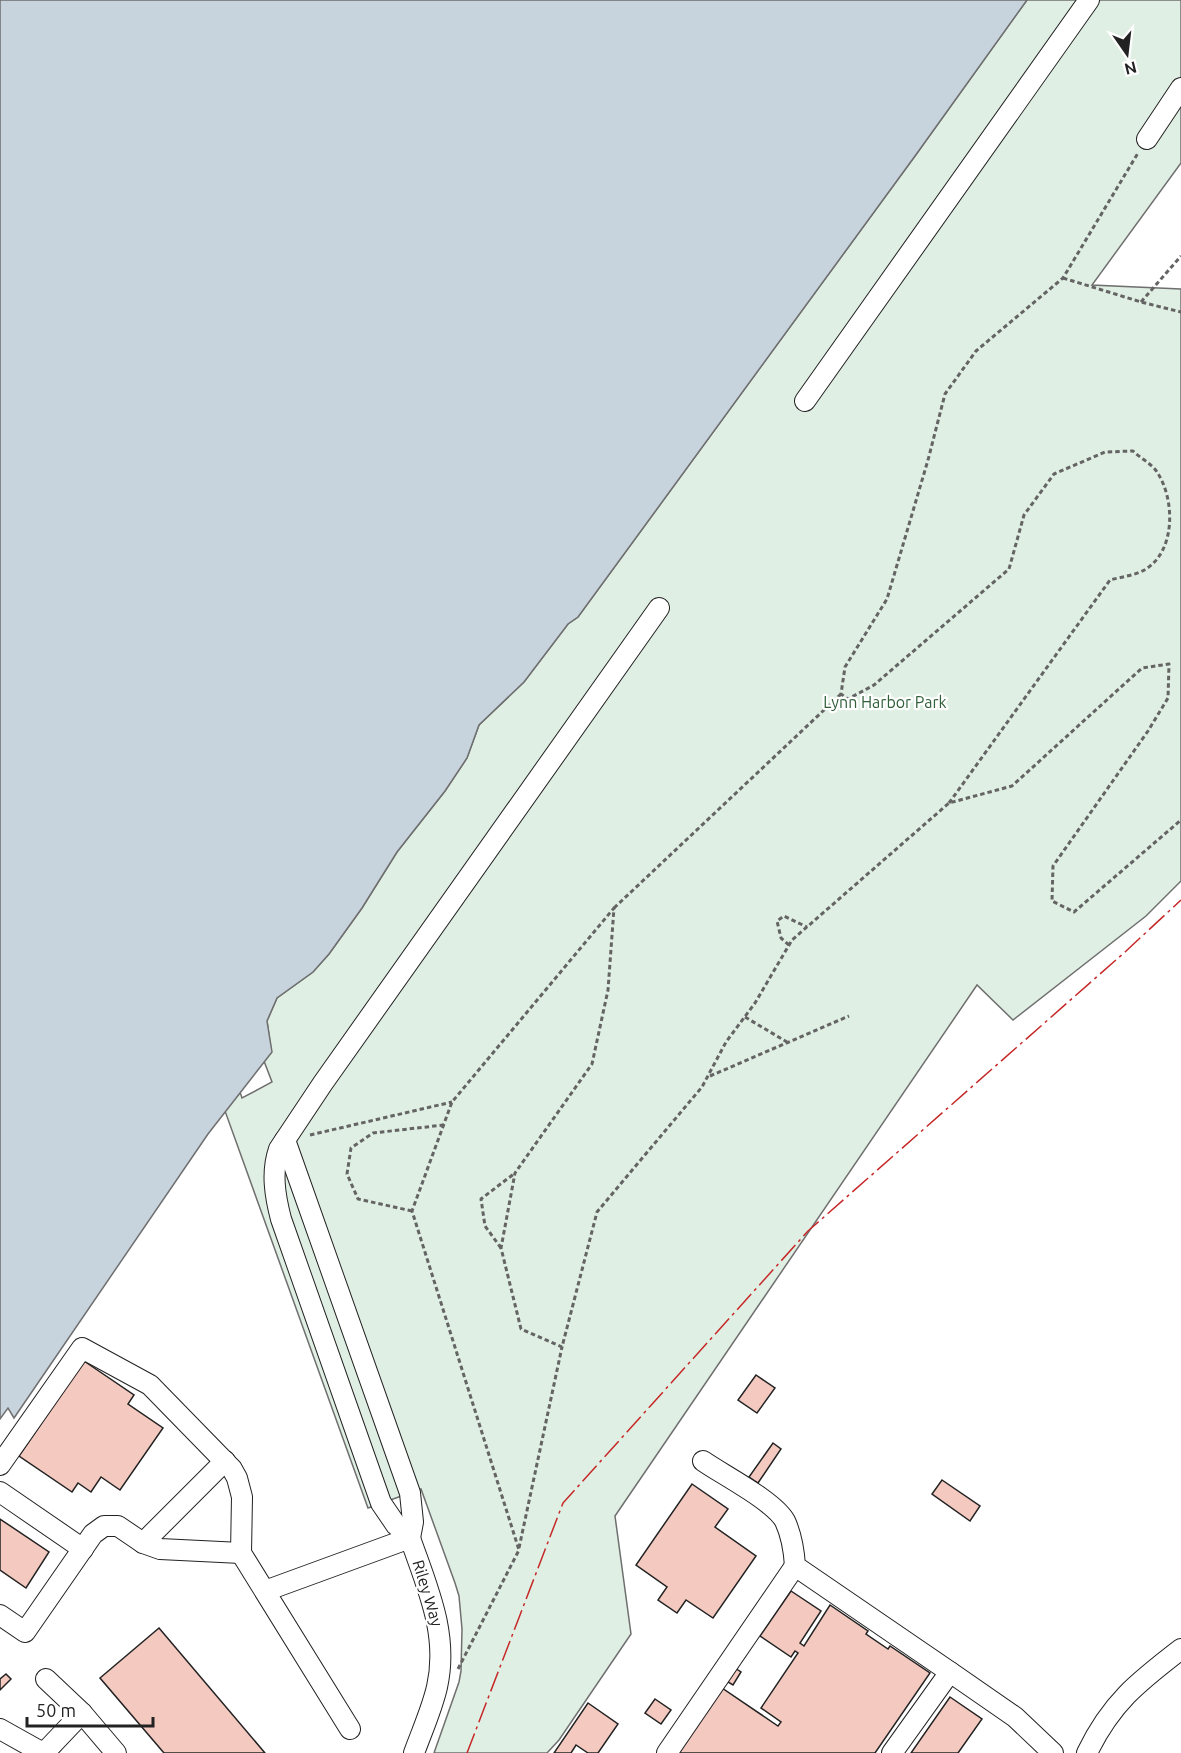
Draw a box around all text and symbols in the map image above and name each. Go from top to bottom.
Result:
north arrow [1097,24,1157,84]
text: N [1123,58,1139,79]
park label: Lynn Harbor Park [823,693,947,711]
street label: Riley Way [409,1558,447,1629]
scale bar [27,1690,153,1728]
text: 50 m [36,1700,76,1720]

